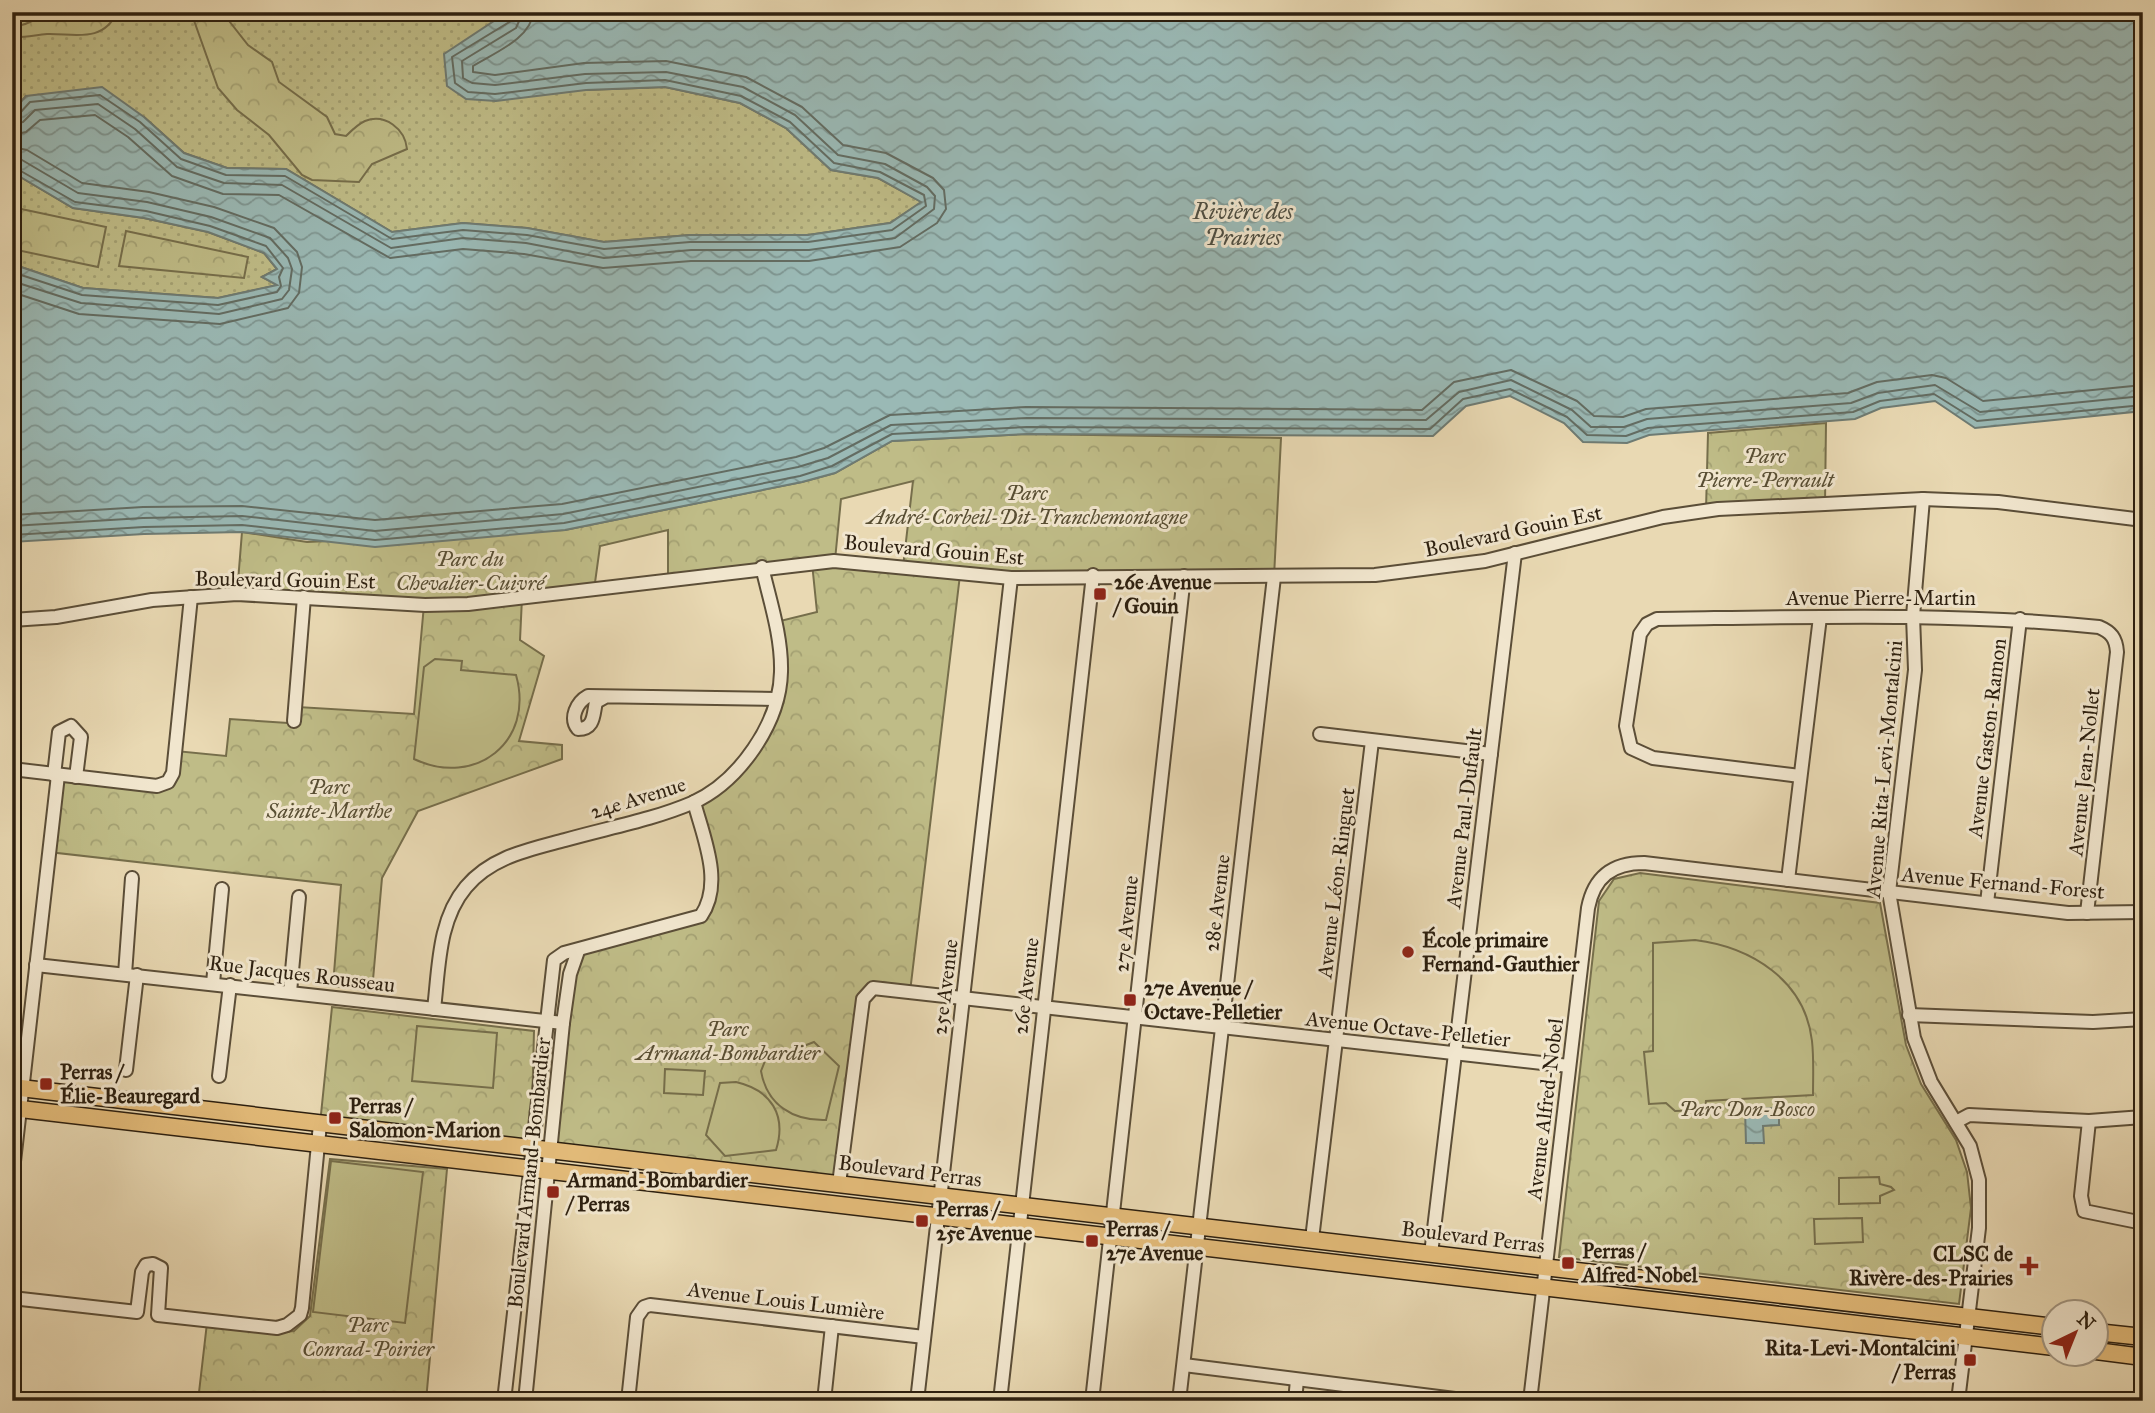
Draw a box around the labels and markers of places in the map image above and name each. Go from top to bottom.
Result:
place label: 26e Avenue / Gouin [1112,569,1212,619]
marker: 26e Avenue / Gouin [1092,586,1108,602]
place label: École primaire Fernand-Gauthier [1422,926,1581,977]
marker: École primaire Fernand-Gauthier [1400,944,1416,960]
place label: 27e Avenue / Octave-Pelletier [1144,975,1283,1025]
marker: 27e Avenue / Octave-Pelletier [1122,992,1138,1008]
place label: Perras / Élie-Beauregard [60,1059,200,1109]
marker: Perras / Élie-Beauregard [38,1076,54,1092]
place label: Perras / Salomon-Marion [349,1093,501,1143]
marker: Perras / Salomon-Marion [327,1110,343,1126]
place label: Armand-Bombardier / Perras [565,1167,749,1217]
marker: Armand-Bombardier / Perras [545,1184,561,1200]
place label: Perras / 25e Avenue [936,1196,1033,1246]
marker: Perras / 25e Avenue [914,1213,930,1229]
place label: Perras / 27e Avenue [1106,1216,1204,1266]
marker: Perras / 27e Avenue [1084,1233,1100,1249]
place label: Perras / Alfred-Nobel [1580,1238,1699,1288]
place label: CLSC de Rivère-des-Prairies [1849,1241,2013,1291]
marker: Perras / Alfred-Nobel [1560,1255,1576,1271]
marker: CLSC de Rivère-des-Prairies [2019,1256,2039,1276]
place label: Rita-Levi-Montalcini / Perras [1765,1335,1956,1385]
marker: Rita-Levi-Montalcini / Perras [1962,1352,1978,1368]

